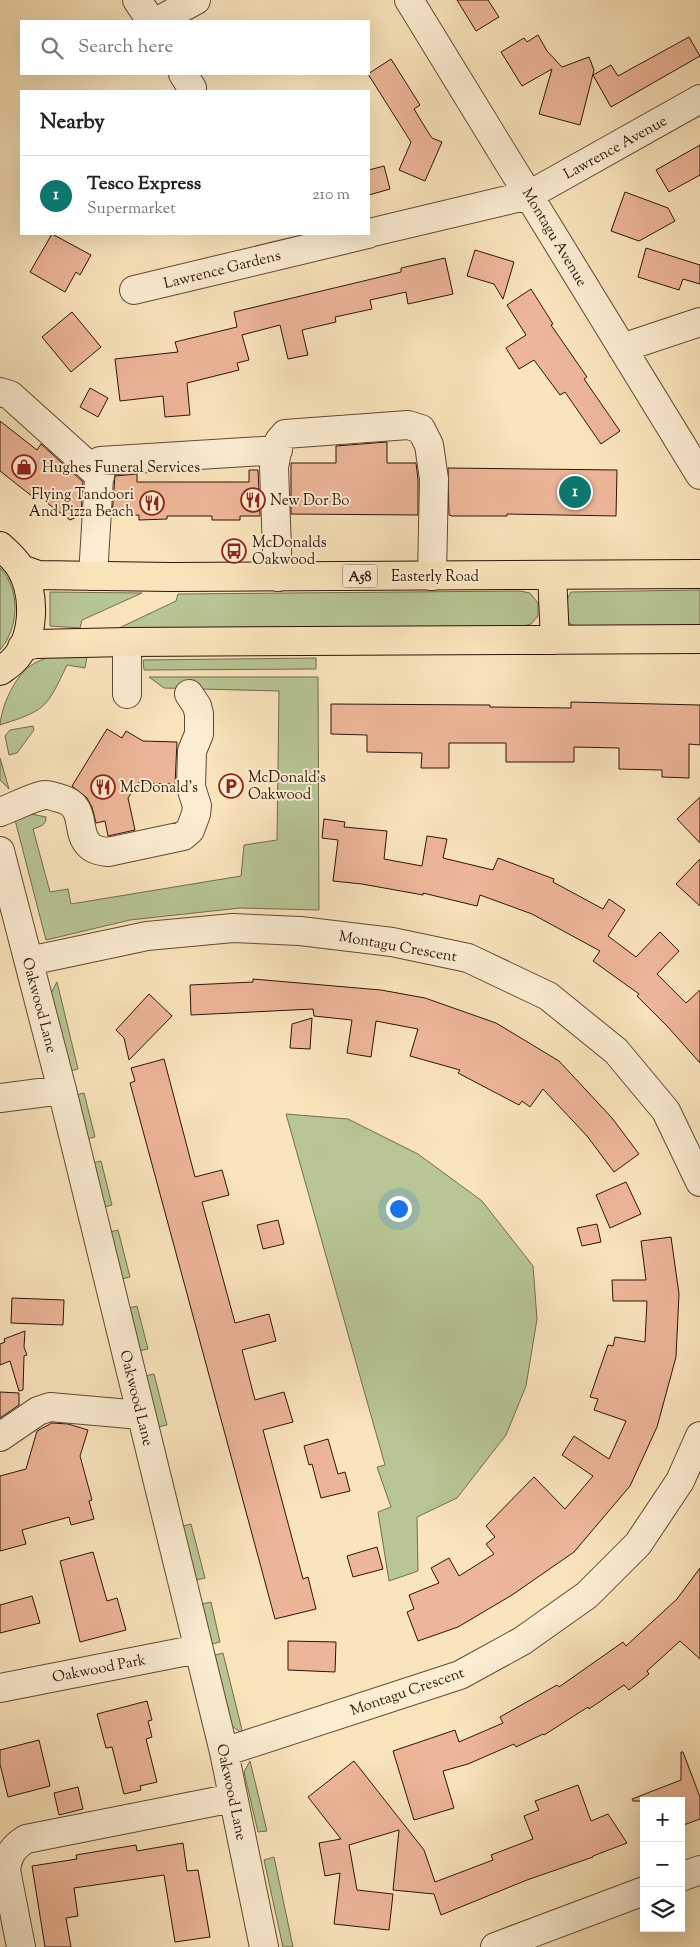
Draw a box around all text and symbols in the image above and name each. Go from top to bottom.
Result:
search box [20,20,370,75]
icon: search [38,34,66,62]
text: Search here [78,34,173,61]
text: Nearby [40,108,105,138]
street label: Lawrence Avenue [560,111,671,185]
text: Tesco Express [87,171,201,198]
text: 1 [53,184,59,207]
text: 210 m [312,184,350,207]
street label: Montagu Avenue [516,185,591,291]
text: Supermarket [87,198,176,221]
street label: Lawrence Gardens [162,246,283,295]
shop icon: Hughes Funeral Services [11,454,37,480]
place label: Hughes Funeral Services [42,458,200,479]
pin: 1 [559,473,591,511]
place label: Flying Tandoori And Pizza Beach [29,485,134,523]
restaurant icon: New Dor Bo [240,487,266,513]
restaurant icon: Flying Tandoori And Pizza Beach [139,490,165,516]
place label: New Dor Bo [270,491,350,512]
place label: McDonalds Oakwood [252,533,327,571]
bus stop icon: McDonalds Oakwood [221,538,247,564]
road number: A58 [342,564,378,588]
street label: Easterly Road [391,567,480,588]
place label: McDonald's Oakwood [248,768,326,806]
parking icon: McDonald's Oakwood [218,773,244,799]
restaurant icon: McDonald's [90,774,116,800]
place label: McDonald's [120,778,198,799]
street label: Montagu Crescent [337,927,458,968]
street label: Oakwood Lane [16,955,61,1056]
your location [386,1196,412,1222]
street label: Oakwood Lane [113,1348,158,1449]
street label: Oakwood Park [51,1650,148,1689]
street label: Montagu Crescent [348,1663,467,1722]
street label: Oakwood Lane [210,1742,251,1842]
map controls [640,1797,685,1932]
button: + [640,1797,685,1842]
button: − [640,1842,685,1887]
button: layers [640,1887,685,1932]

